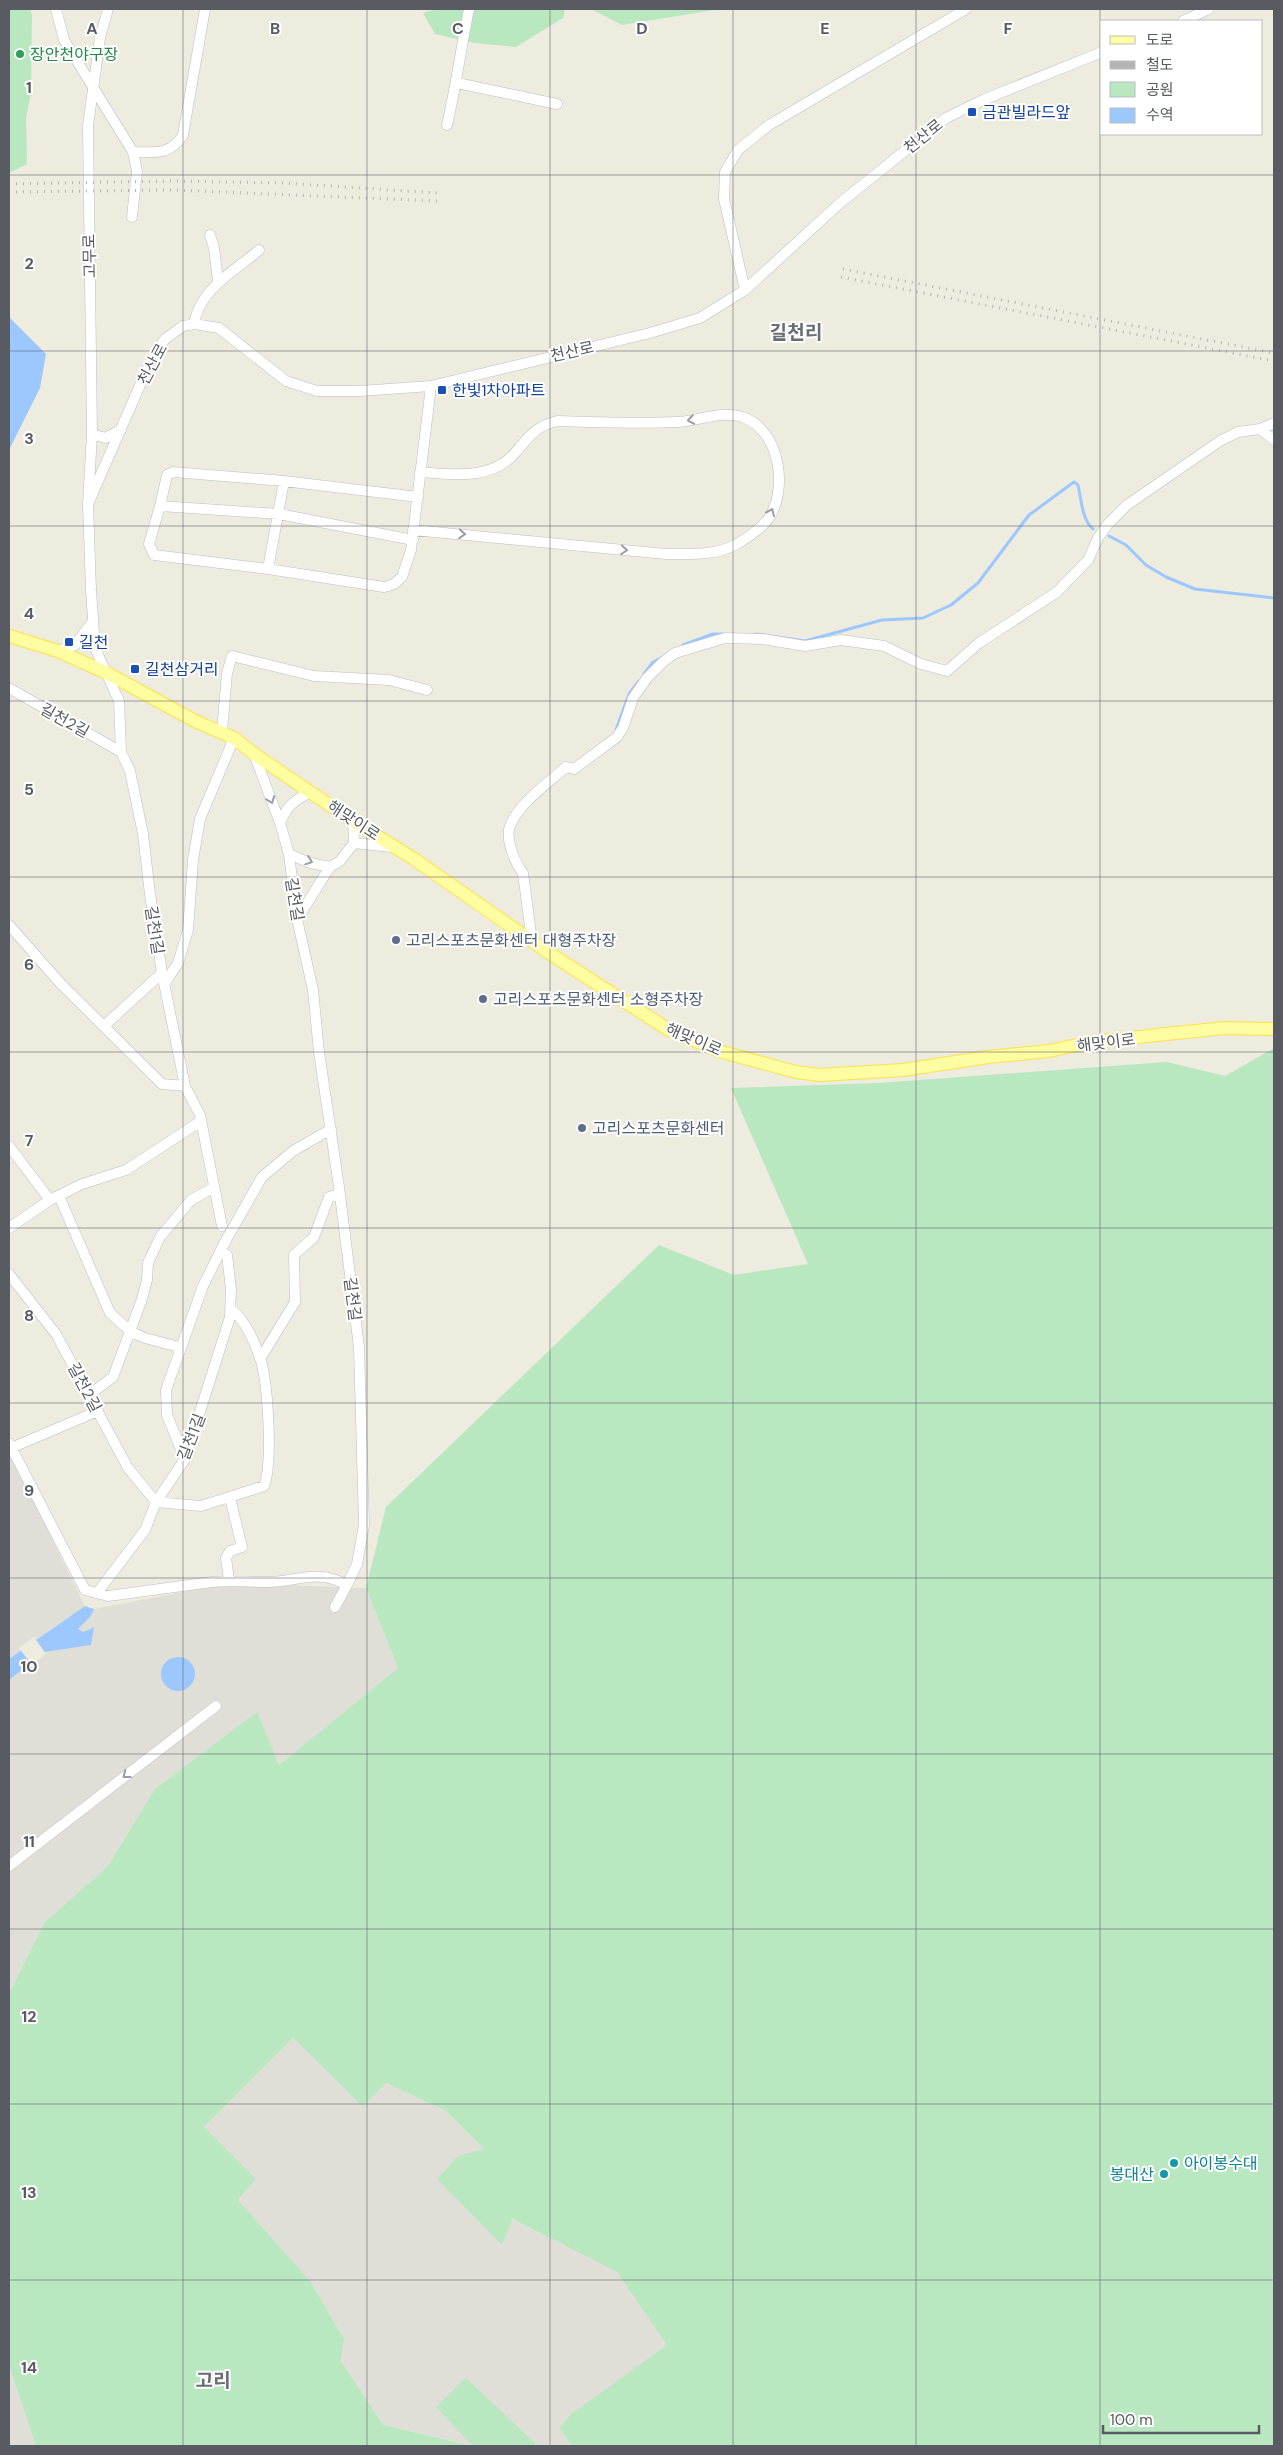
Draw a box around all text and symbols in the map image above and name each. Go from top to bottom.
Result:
text: A [86,18,98,39]
text: B [270,18,280,39]
text: C [452,18,464,39]
text: D [636,18,648,39]
text: E [820,18,830,39]
text: F [1004,18,1013,39]
legend [1100,20,1263,135]
text: 도로 [1146,30,1174,50]
place label: 장안천야구장 [30,44,119,65]
marker: 장안천야구장 [14,48,26,60]
text: 철도 [1146,55,1174,75]
text: 1 [26,77,32,98]
text: 공원 [1146,80,1174,100]
place label: 금관빌라드앞 [982,102,1071,123]
text: 수역 [1146,105,1174,125]
marker: 금관빌라드앞 [966,106,978,118]
street label: 천산로 [900,114,947,158]
street label: 고무로 [79,233,100,278]
text: 2 [24,253,34,274]
district label: 길천리 [770,320,822,345]
street label: 천산로 [548,336,596,367]
street label: 천산로 [133,340,172,389]
place label: 한빛1차아파트 [452,380,545,401]
marker: 한빛1차아파트 [436,384,448,396]
one-way arrow [686,415,695,425]
text: 3 [24,428,34,449]
one-way arrow [764,508,774,517]
one-way arrow [458,529,466,540]
one-way arrow [620,544,628,555]
text: 4 [24,603,34,624]
place label: 길천 [79,632,108,653]
marker: 길천 [63,636,75,648]
place label: 길천삼거리 [145,659,219,680]
marker: 길천삼거리 [129,663,141,675]
street label: 길천2길 [36,698,93,743]
text: 5 [24,779,34,800]
one-way arrow [265,795,275,803]
street label: 해맞이로 [323,796,384,845]
one-way arrow [304,856,313,866]
street label: 길천길 [281,876,308,923]
street label: 길천1길 [140,904,169,956]
place label: 고리스포츠문화센터 대형주차장 [406,930,617,951]
marker: 고리스포츠문화센터 대형주차장 [390,934,402,946]
text: 6 [24,954,34,975]
place label: 고리스포츠문화센터 소형주차장 [493,989,704,1010]
marker: 고리스포츠문화센터 소형주차장 [477,993,489,1005]
street label: 해맞이로 [663,1018,725,1061]
street label: 해맞이로 [1076,1028,1137,1057]
place label: 고리스포츠문화센터 [592,1118,724,1139]
marker: 고리스포츠문화센터 [576,1122,588,1134]
text: 7 [25,1130,34,1151]
street label: 길천길 [339,1276,366,1322]
text: 8 [24,1305,34,1326]
street label: 길천2길 [63,1359,106,1416]
street label: 길천1길 [173,1410,210,1464]
text: 9 [24,1480,34,1501]
text: 10 [20,1656,38,1677]
one-way arrow [123,1770,132,1778]
text: 11 [23,1831,35,1852]
text: 12 [21,2006,37,2027]
place label: 아이봉수대 [1184,2153,1258,2174]
marker: 아이봉수대 [1168,2157,1180,2169]
place label: 봉대산 [1110,2164,1154,2185]
marker: 봉대산 [1158,2168,1170,2180]
text: 13 [21,2182,37,2203]
text: 14 [21,2357,37,2378]
district label: 고리 [196,2368,230,2393]
scale bar [1103,2402,1259,2434]
text: 100 m [1110,2410,1153,2430]

